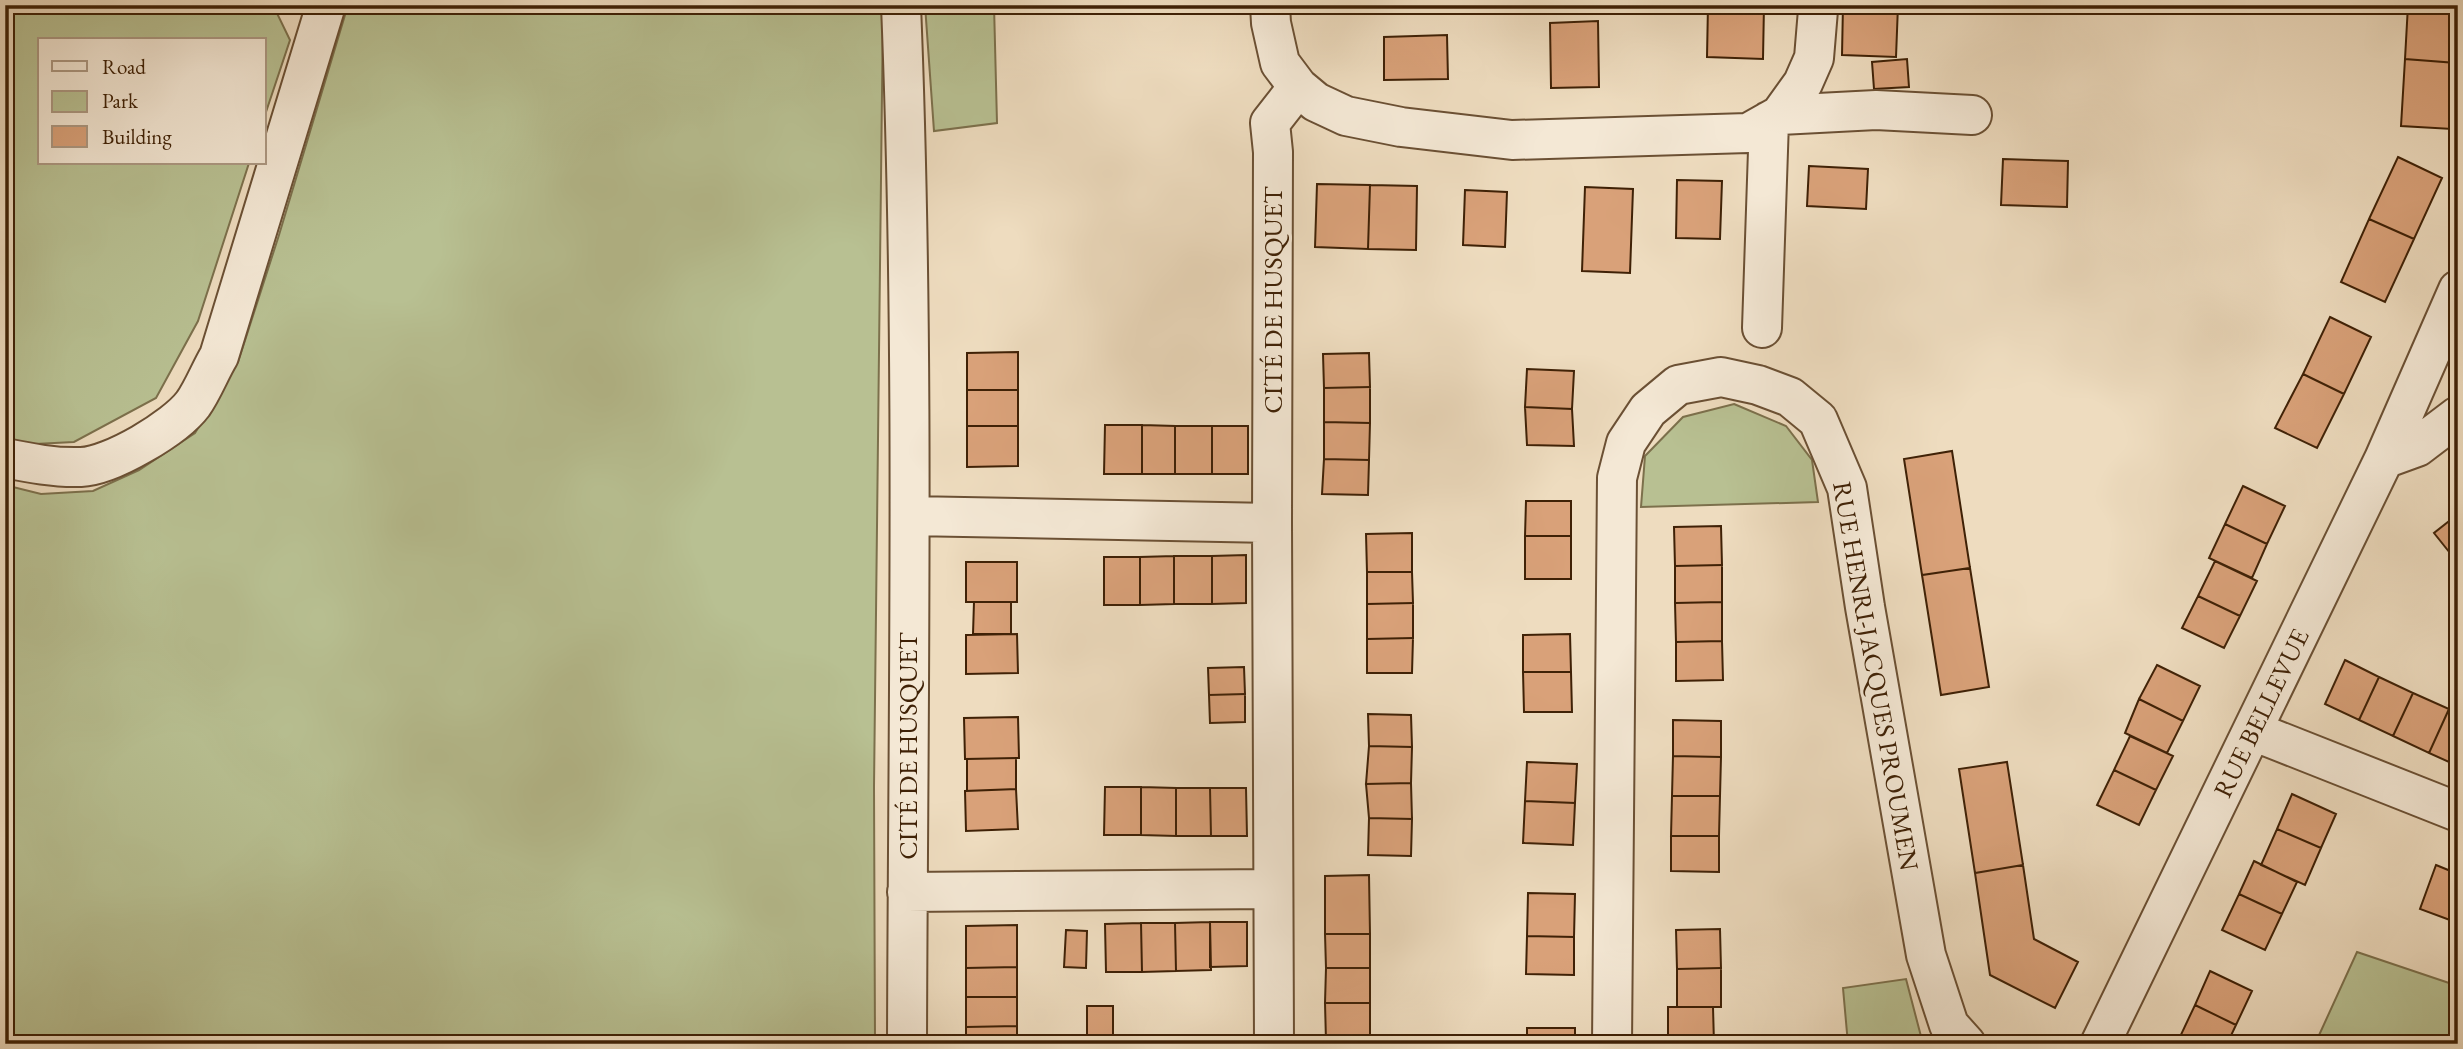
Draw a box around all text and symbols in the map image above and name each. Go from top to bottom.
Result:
legend [38,38,266,164]
text: Road [102,53,146,80]
text: Park [102,87,139,114]
text: Building [102,123,172,150]
street label: CITÉ DE HUSQUET [1256,186,1290,414]
street label: RUE HENRI-JACQUES PROUMEN [1825,479,1927,874]
street label: RUE BELLEVUE [2205,623,2317,803]
street label: CITÉ DE HUSQUET [891,632,925,860]

